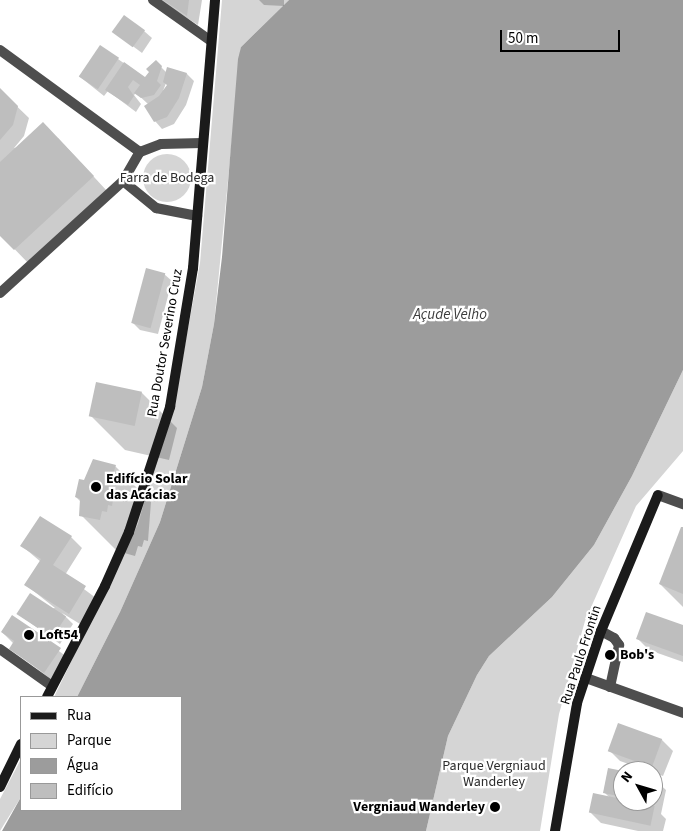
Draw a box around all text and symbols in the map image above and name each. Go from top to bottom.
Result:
scale bar [503,20,623,52]
text: 50 m [508,28,538,49]
park label: Farra de Bodega [120,170,214,186]
street label: Rua Doutor Severino Cruz [144,268,186,418]
water label: Açude Velho [413,306,487,324]
place label: Edifício Solar das Acácias [106,471,188,504]
marker: Edifício Solar das Acácias [90,481,102,493]
street label: Rua Paulo Frontin [557,603,605,707]
place label: Loft54 [39,627,78,643]
marker: Loft54 [23,629,35,641]
place label: Bob's [620,647,654,663]
marker: Bob's [604,649,616,661]
legend [20,696,182,811]
text: Rua [67,705,91,726]
text: Parque [67,730,111,751]
text: Água [67,755,98,776]
park label: Parque Vergniaud Wanderley [442,758,546,790]
north arrow [613,761,663,811]
text: N [616,767,638,787]
text: Edifício [67,780,114,801]
place label: Vergniaud Wanderley [353,799,485,815]
marker: Vergniaud Wanderley [489,801,501,813]

